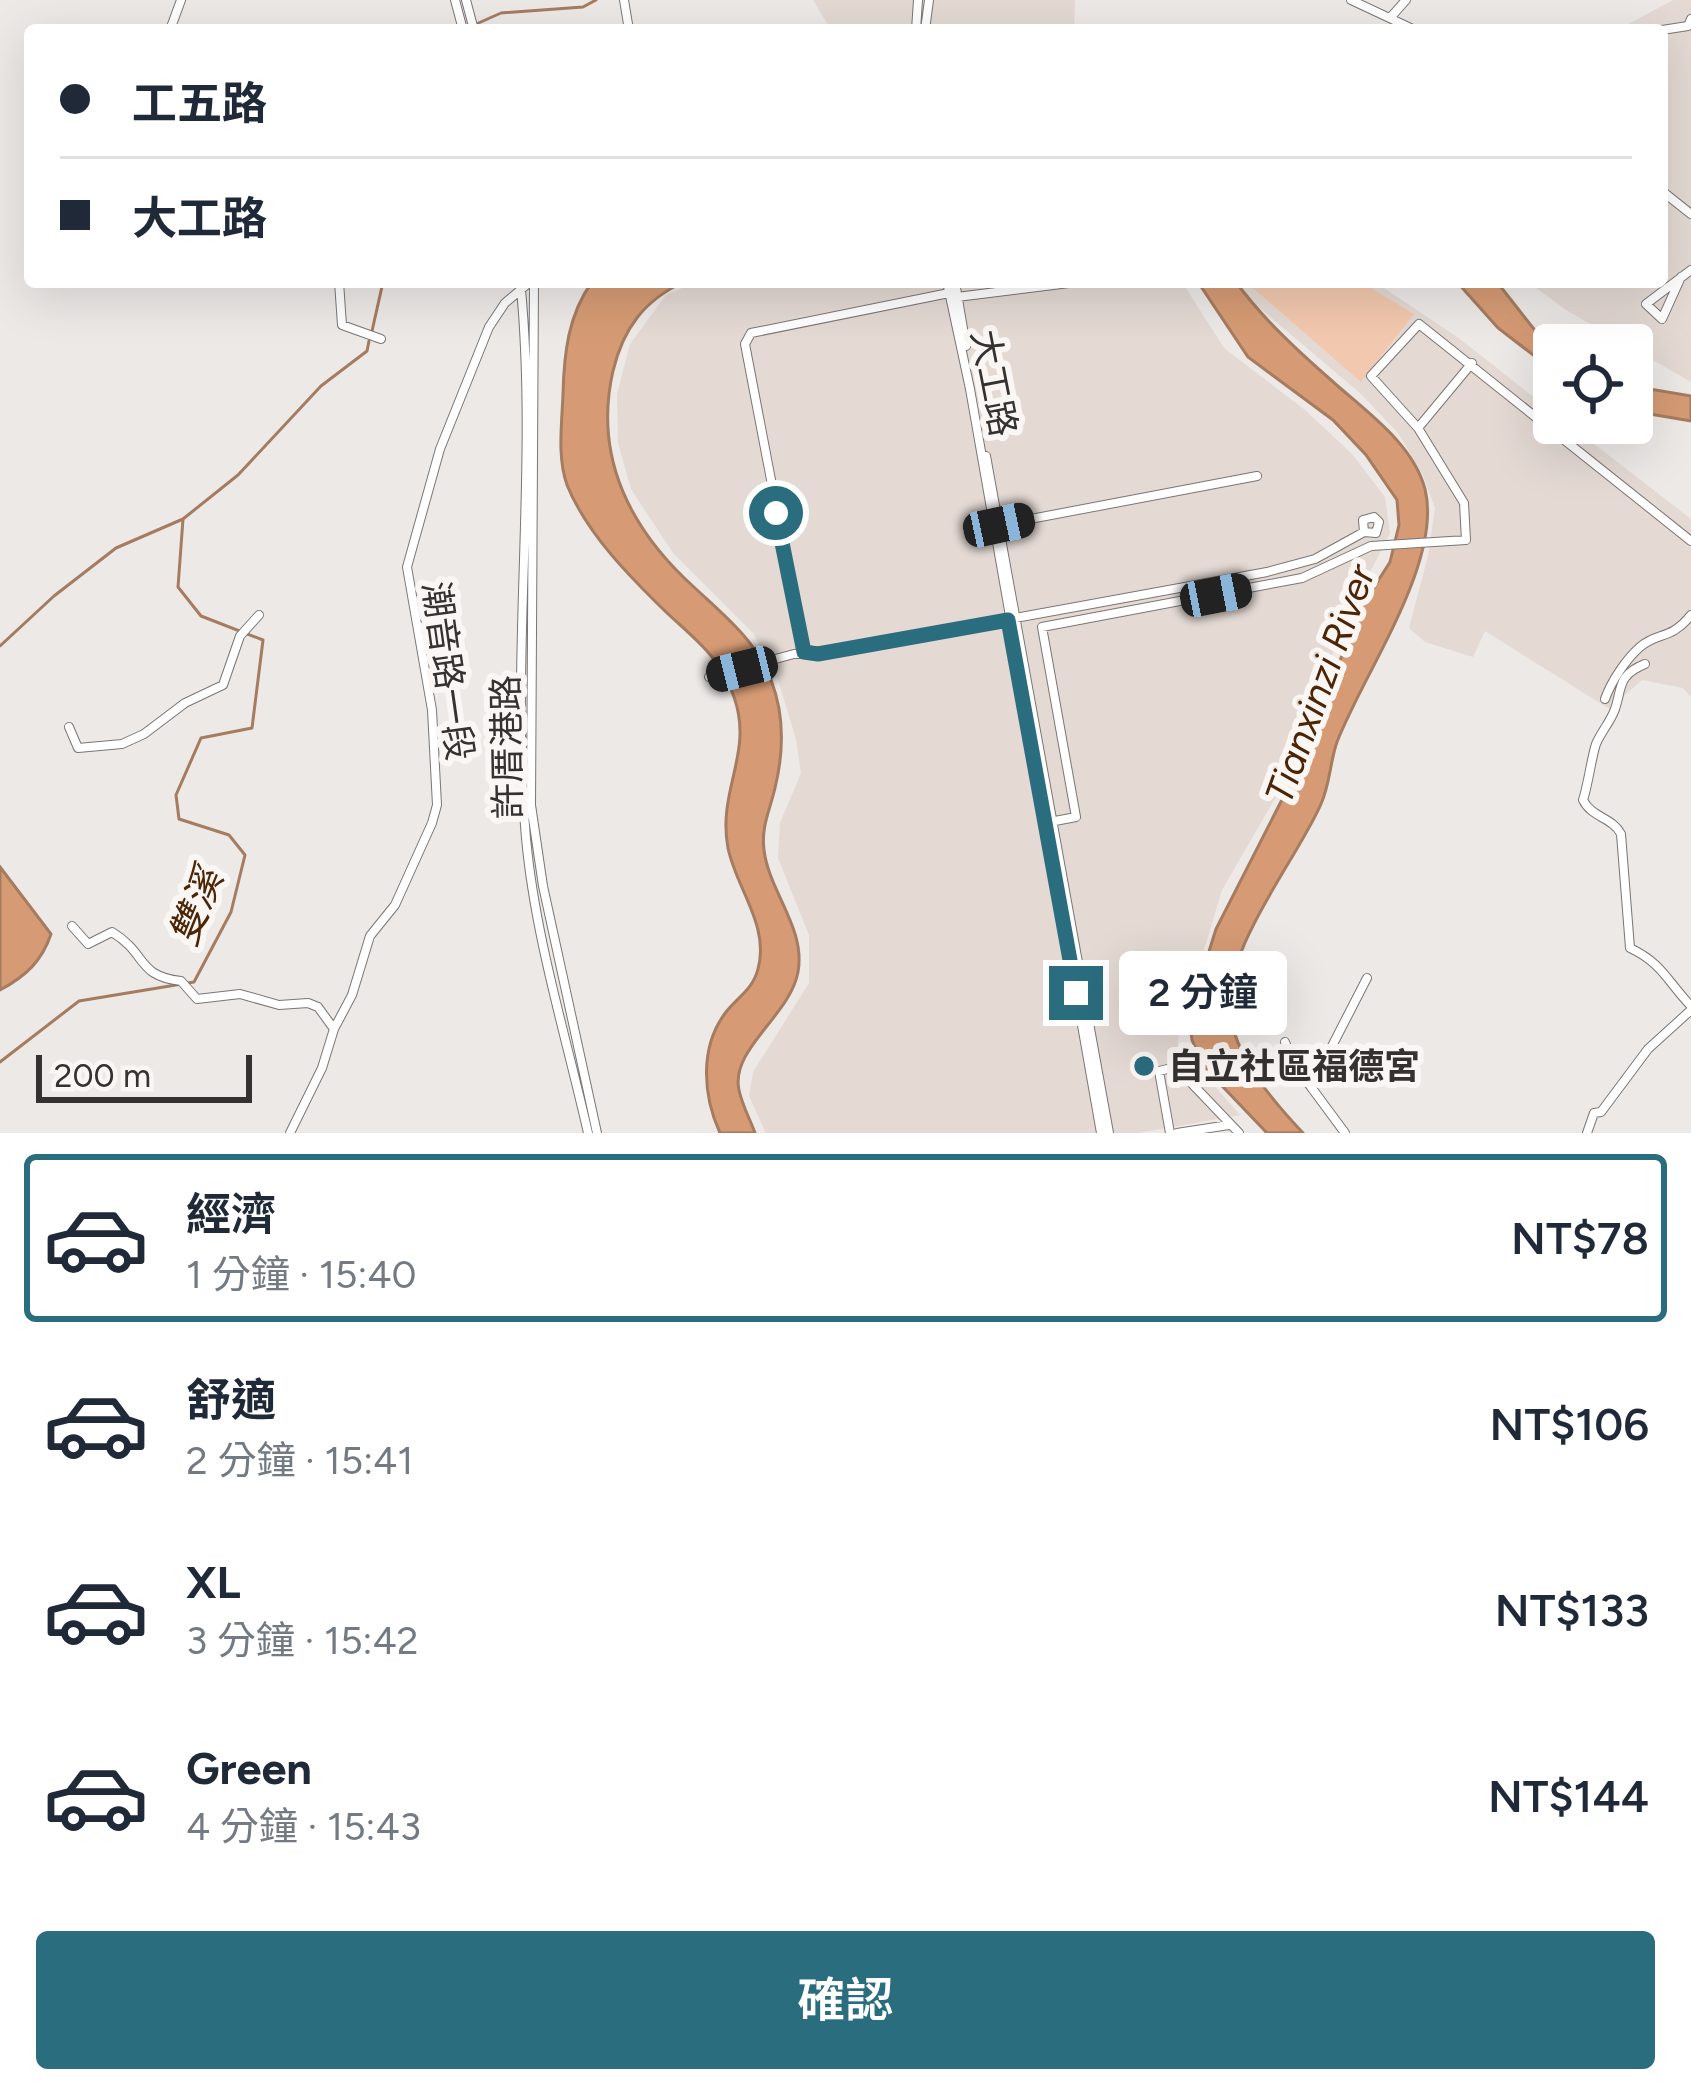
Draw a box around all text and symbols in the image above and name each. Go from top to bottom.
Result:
text: 工五路 [132,76,267,130]
text: 大工路 [132,191,267,245]
map controls [1533,324,1653,444]
button: locate [1533,324,1653,444]
street label: 大工路 [963,326,1025,440]
route start [749,486,803,540]
car [960,500,1038,550]
water label: Tianxinzi River [1255,557,1386,810]
car [1177,570,1255,620]
street label: 潮音路一段 [414,579,482,763]
car [703,643,781,695]
street label: 許厝港路 [484,675,530,819]
water label: 雙溪 [160,857,234,952]
callout: 2 分鐘 [1118,951,1286,1035]
route end [1049,966,1103,1020]
text: 2 分鐘 [1148,969,1258,1016]
place label: 自立社區福德宮 [1168,1045,1420,1088]
scale bar [36,1049,252,1102]
marker: 自立社區福德宮 [1131,1053,1157,1079]
text: 200 m [54,1056,151,1095]
icon: car [42,1184,150,1292]
text: 經濟 [186,1187,276,1241]
text: NT$78 [1511,1211,1649,1265]
text: 1 分鐘 · 15:40 [186,1251,417,1298]
icon: car [42,1370,150,1478]
text: 舒適 [186,1373,276,1427]
text: NT$106 [1490,1397,1649,1451]
text: 2 分鐘 · 15:41 [186,1437,413,1484]
text: XL [186,1555,241,1609]
icon: car [42,1556,150,1664]
text: NT$133 [1495,1583,1649,1637]
text: 3 分鐘 · 15:42 [186,1617,418,1664]
text: Green [186,1741,312,1795]
icon: car [42,1742,150,1850]
text: NT$144 [1488,1769,1649,1823]
text: 4 分鐘 · 15:43 [186,1803,421,1850]
button: 確認 [36,1931,1655,2069]

